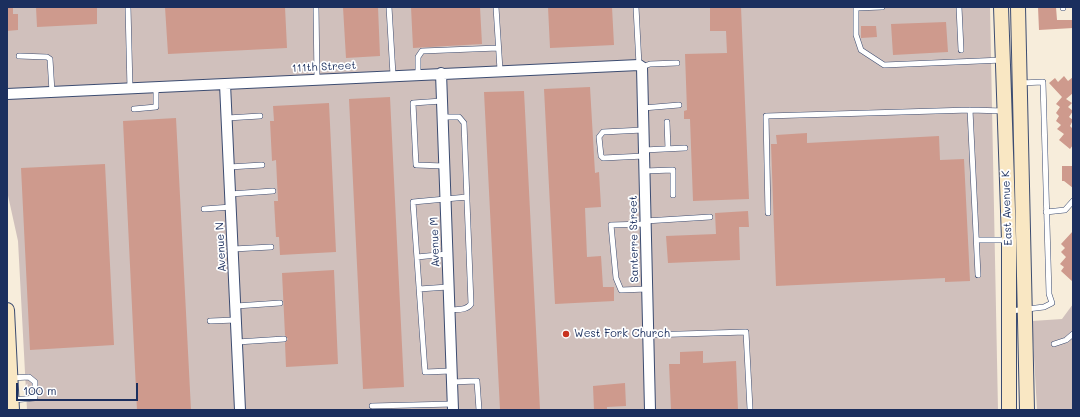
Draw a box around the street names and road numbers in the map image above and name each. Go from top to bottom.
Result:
street label: 111th Street [292,59,356,75]
street label: East Avenue K [999,170,1015,246]
street label: Santerre Street [627,195,641,283]
street label: Avenue M [428,217,442,267]
street label: Avenue N [213,222,229,272]

